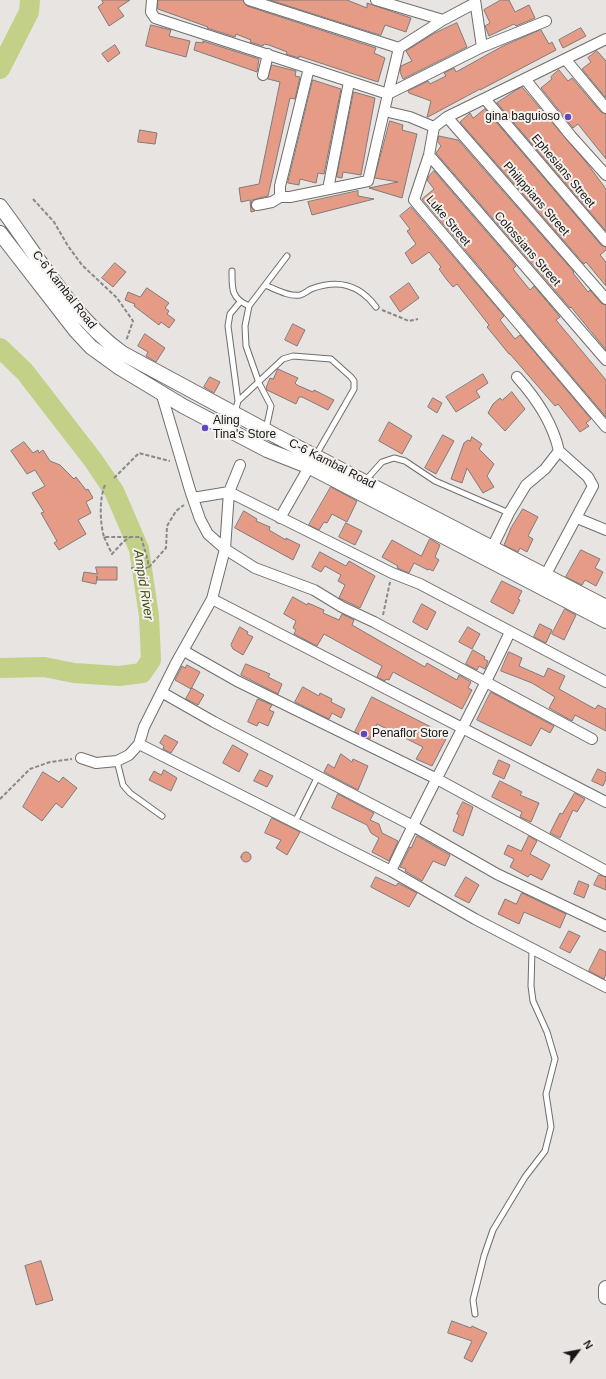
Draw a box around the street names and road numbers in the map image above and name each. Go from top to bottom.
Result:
street label: Ephesians Street [528,131,598,211]
street label: Philippians Street [500,159,572,239]
street label: Luke Street [423,193,473,249]
street label: Colossians Street [491,209,563,289]
street label: C-6 Kambal Road [29,248,99,332]
street label: C-6 Kambal Road [286,436,378,492]

